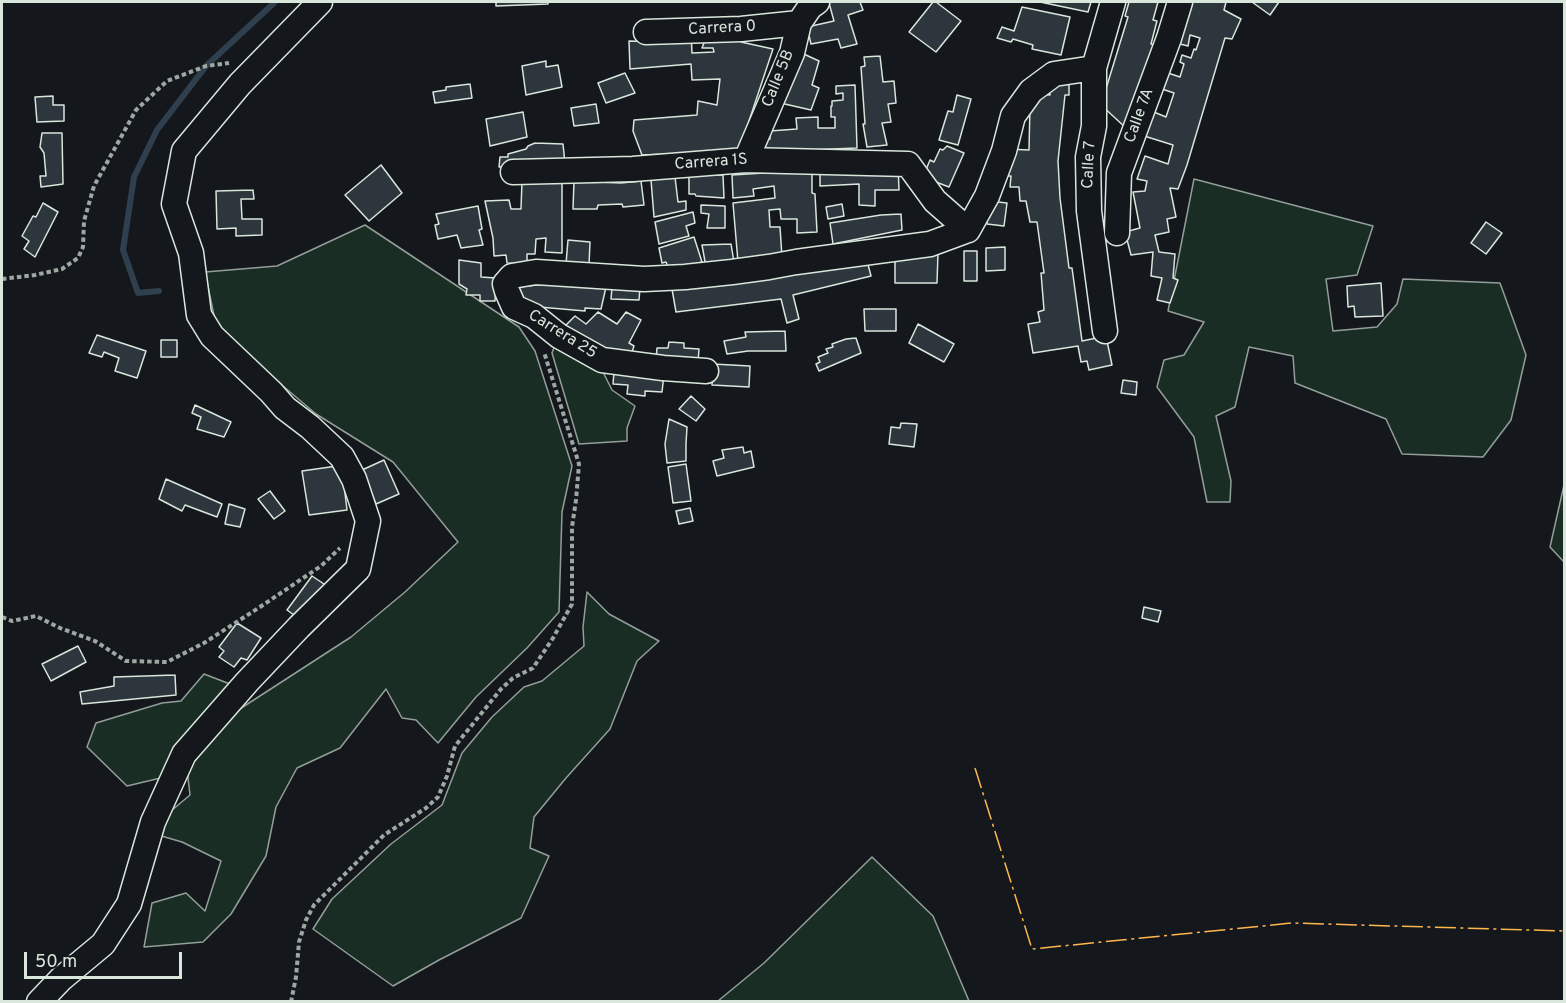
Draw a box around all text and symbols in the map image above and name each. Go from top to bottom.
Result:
street label: Carrera 0 [688,18,756,40]
street label: Calle 5B [759,48,799,110]
street label: Calle 7A [1121,86,1159,146]
street label: Calle 7 [1079,141,1101,189]
street label: Carrera 1S [674,151,748,175]
street label: Carrera 25 [524,306,600,364]
scale bar [27,940,184,978]
text: 50 m [35,951,77,974]

